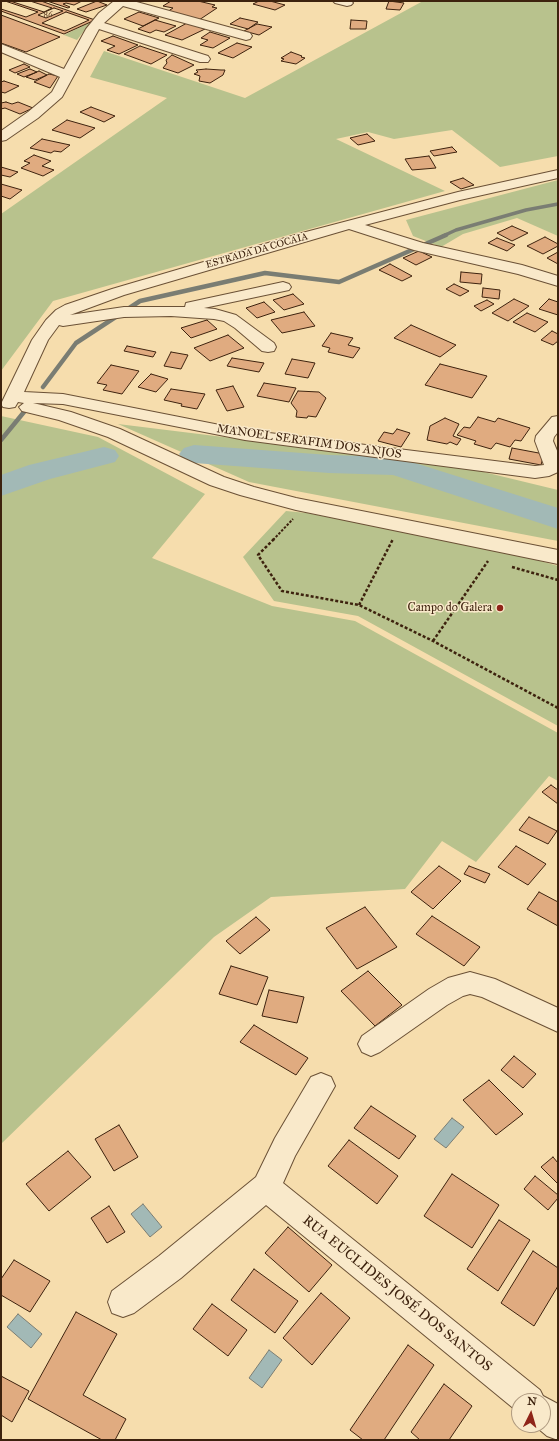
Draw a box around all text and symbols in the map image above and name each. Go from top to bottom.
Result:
house number: 86 [43,10,53,20]
street label: ESTRADA DA COCAIA [205,231,309,271]
street label: MANOEL SERAFIM DOS ANJOS [216,422,402,462]
place label: Campo do Galera [408,601,492,615]
marker: Campo do Galera [495,603,505,613]
street label: RUA EUCLIDES JOSÉ DOS SANTOS [299,1212,495,1376]
north arrow [511,1393,551,1433]
text: N [527,1395,537,1408]

